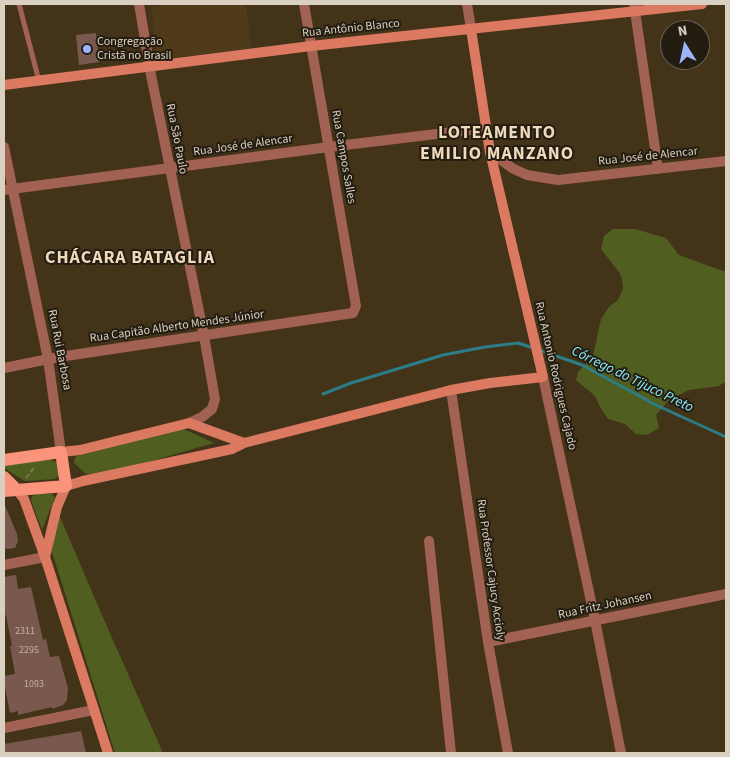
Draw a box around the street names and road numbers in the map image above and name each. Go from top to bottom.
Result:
street label: Rua Antônio Blanco [301,17,401,41]
street label: Rua São Paulo [162,102,190,176]
street label: Rua Campos Salles [328,109,358,205]
street label: Rua José de Alencar [192,132,294,160]
street label: Rua José de Alencar [597,145,699,169]
street label: Rua Antonio Rodrigues Cajado [531,300,579,452]
street label: Rua Rui Barbosa [44,308,74,392]
street label: Rua Capitão Alberto Mendes Júnior [89,308,265,346]
street label: Rua Professor Cajucy Accioly [473,498,507,642]
street label: Rua Fritz Johansen [557,589,653,623]

